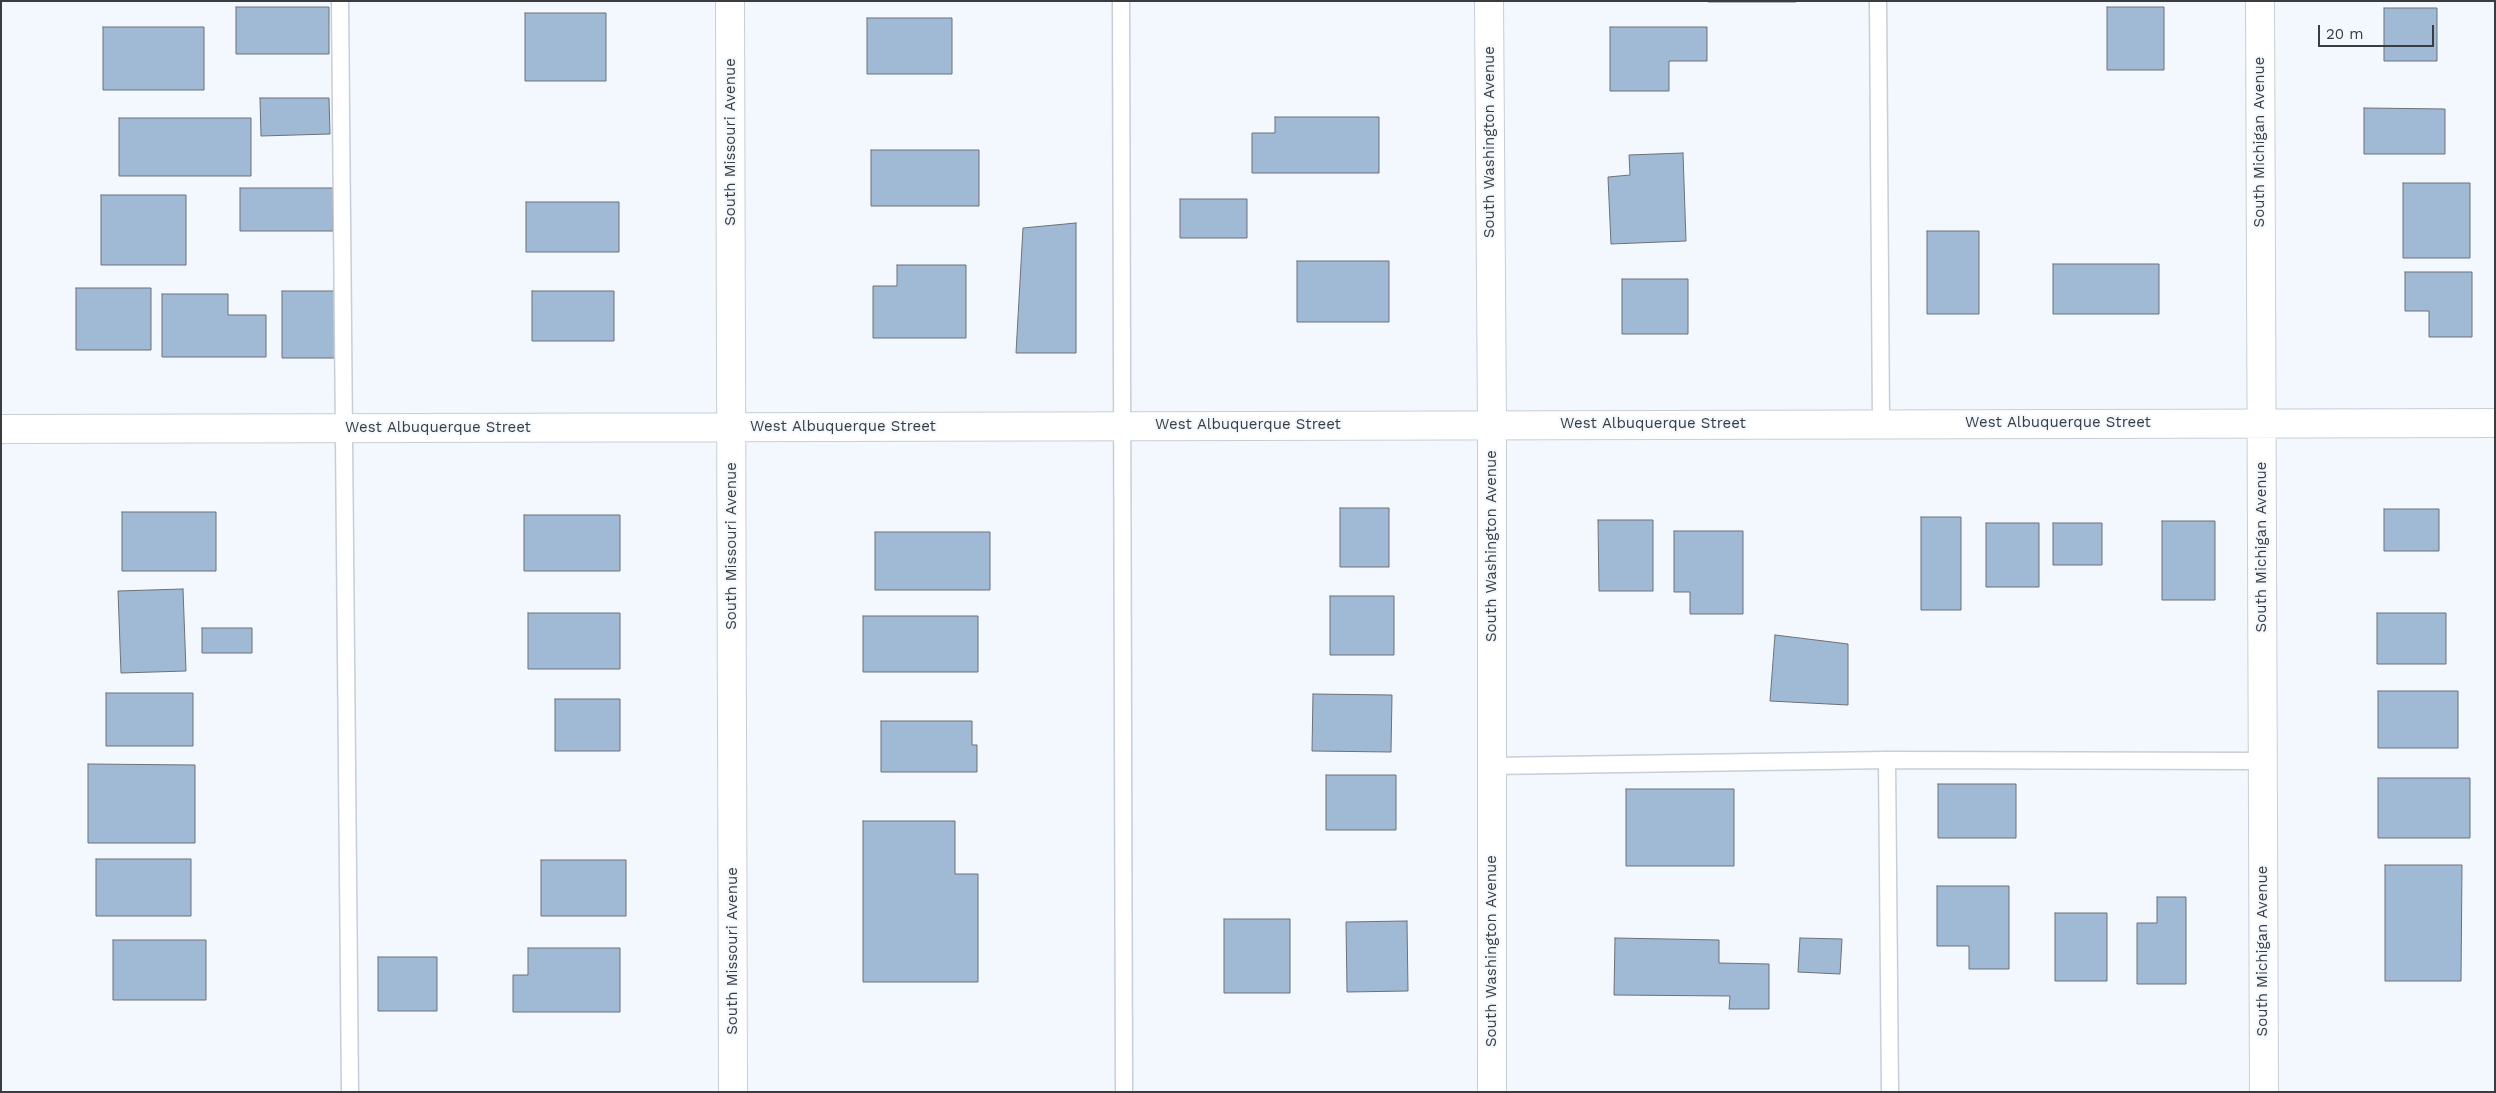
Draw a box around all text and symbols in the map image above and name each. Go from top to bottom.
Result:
scale bar [2321,15,2437,47]
text: 20 m [2326,25,2364,43]
street label: South Washington Avenue [1481,46,1499,238]
street label: South Michigan Avenue [2251,57,2269,227]
street label: South Missouri Avenue [722,58,740,226]
street label: West Albuquerque Street [1965,414,2151,432]
street label: West Albuquerque Street [1560,415,1746,433]
street label: West Albuquerque Street [1155,416,1341,434]
street label: West Albuquerque Street [750,418,936,436]
street label: West Albuquerque Street [345,419,531,437]
street label: South Washington Avenue [1483,450,1501,642]
street label: South Missouri Avenue [723,462,741,630]
street label: South Michigan Avenue [2253,462,2271,632]
street label: South Washington Avenue [1483,855,1501,1047]
street label: South Michigan Avenue [2254,866,2272,1036]
street label: South Missouri Avenue [724,867,742,1035]

